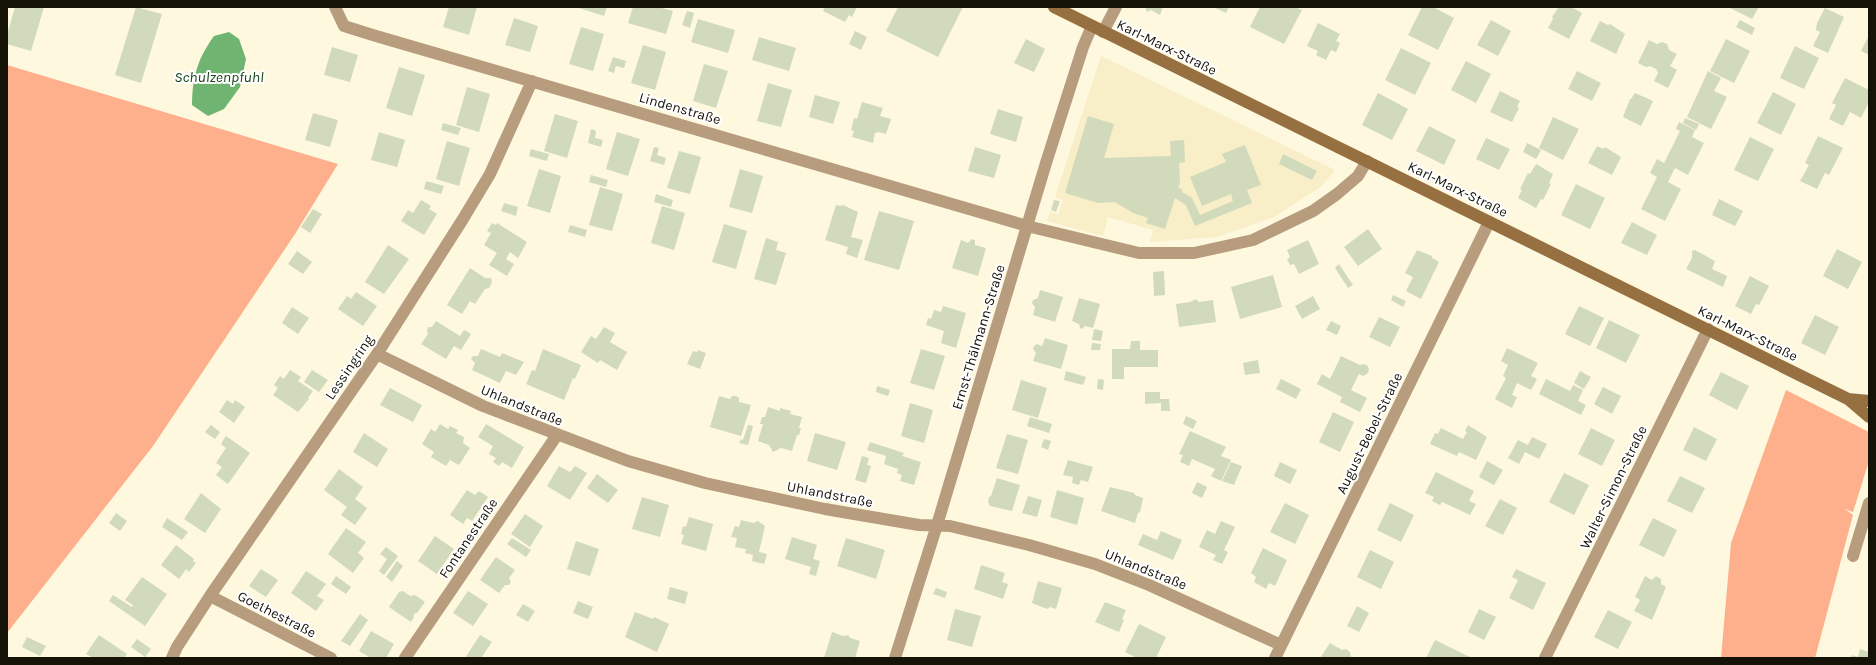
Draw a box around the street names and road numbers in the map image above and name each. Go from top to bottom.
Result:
street label: Karl-Marx-Straße [1114,16,1219,79]
street label: Lindenstraße [637,89,723,128]
street label: Karl-Marx-Straße [1405,158,1510,221]
street label: Ernst-Thälmann-Straße [948,263,1009,412]
street label: Karl-Marx-Straße [1695,302,1800,365]
street label: Lessingring [322,332,377,403]
street label: August-Bebel-Straße [1333,370,1406,497]
street label: Uhlandstraße [478,381,565,430]
street label: Walter-Simon-Straße [1576,423,1651,552]
street label: Uhlandstraße [786,478,874,511]
street label: Fontanestraße [435,495,501,582]
street label: Uhlandstraße [1102,545,1189,594]
street label: Goethestraße [235,587,319,642]

